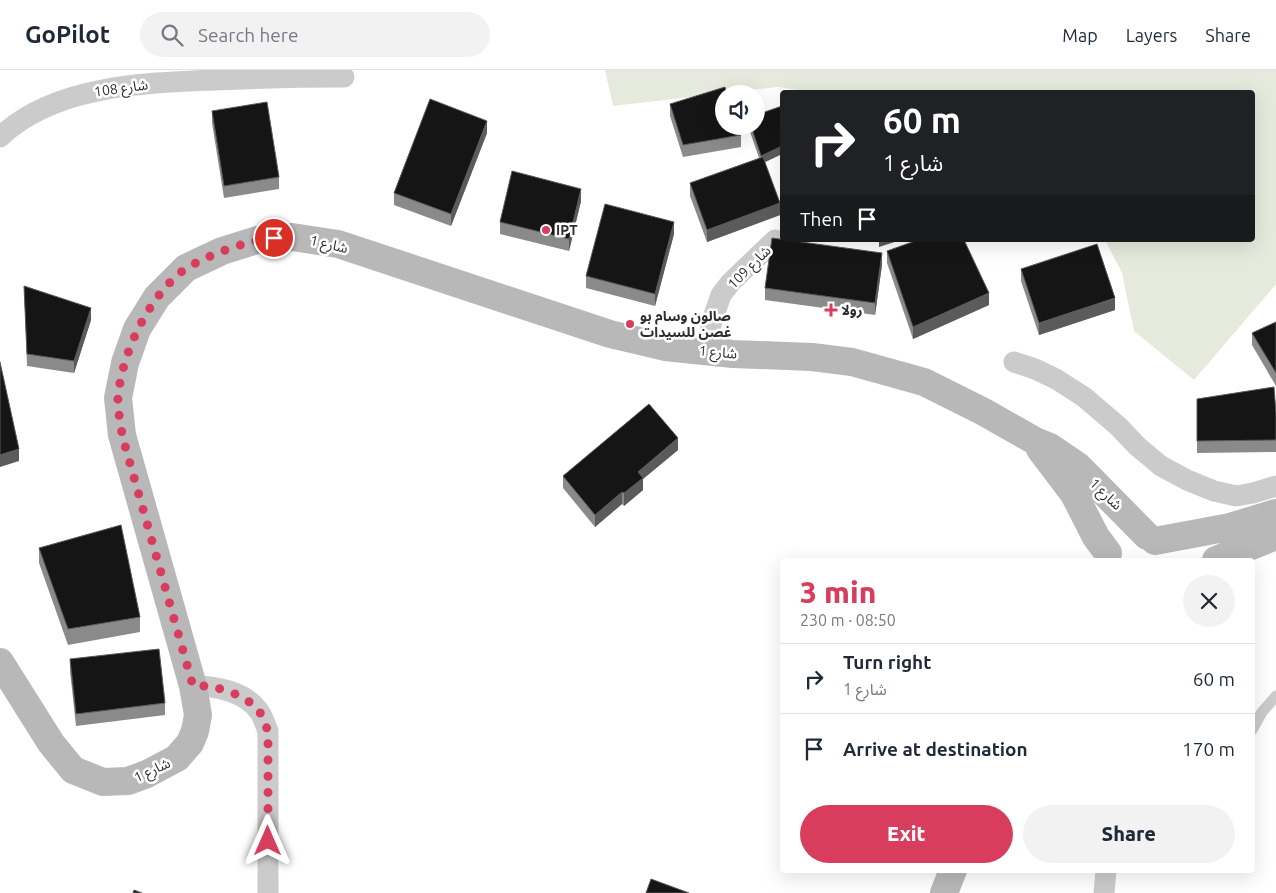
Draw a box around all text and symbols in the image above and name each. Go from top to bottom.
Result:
search box [140,12,490,57]
text: GoPilot [25,21,110,48]
icon: search [158,21,186,49]
text: Search here [198,24,298,46]
text: Map [1062,25,1098,45]
text: Layers [1126,25,1177,45]
text: Share [1205,25,1251,45]
street label: شارع 108 [93,76,149,103]
map controls [715,85,765,135]
button: sound [715,85,765,135]
text: 60 m [883,100,961,140]
icon: right [800,110,865,175]
text: شارع 1 [883,150,943,175]
icon: arrive [853,205,881,233]
text: Then [800,208,843,230]
pin [253,217,295,259]
place label: IPT [556,222,578,238]
icon: arrive [260,224,288,252]
marker: IPT [540,224,552,236]
street label: شارع 1 [308,232,350,259]
street label: شارع 109 [724,242,776,294]
place label: رولا [841,302,863,319]
marker: رولا [825,304,837,316]
place label: صالون وسام بو غصن للسيدات [640,308,732,340]
marker: صالون وسام بو غصن للسيدات [624,318,636,330]
street label: شارع 1 [698,342,738,365]
street label: شارع 1 [1085,475,1125,515]
text: 3 min [800,575,876,609]
button: close [1183,575,1235,627]
text: 230 m · 08:50 [800,611,896,629]
text: Turn right [843,651,931,673]
icon: right [800,665,828,693]
text: 60 m [1193,668,1235,690]
text: شارع 1 [843,680,887,698]
icon: arrive [800,735,828,763]
text: Arrive at destination [843,738,1028,760]
text: 170 m [1182,738,1235,760]
street label: شارع 1 [131,755,174,788]
button: Exit [800,805,1013,863]
button: Share [1023,805,1235,863]
position arrow [241,814,293,866]

